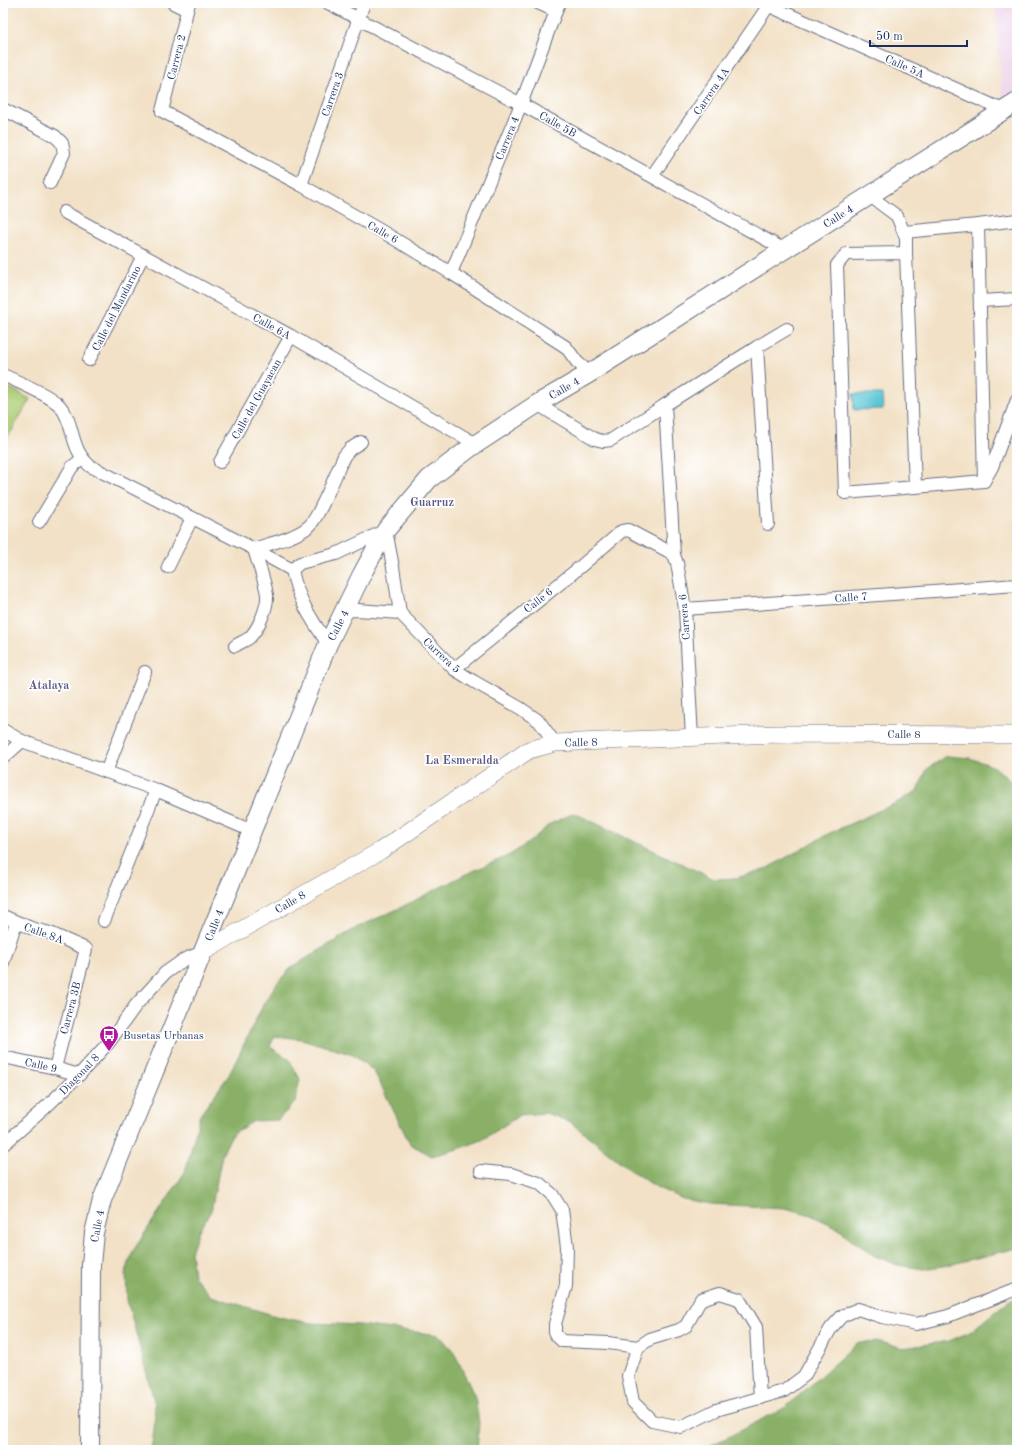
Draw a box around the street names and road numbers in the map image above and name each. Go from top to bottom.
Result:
street label: Carrera 2 [167,34,188,81]
street label: Calle 5A [883,54,926,81]
street label: Carrera 4A [692,66,732,118]
street label: Carrera 3 [321,71,346,118]
street label: Calle 5B [537,111,578,140]
street label: Carrera 4 [495,115,522,162]
street label: Calle 4 [822,204,856,231]
street label: Calle 6 [365,220,399,246]
street label: Calle del Mandarino [91,264,144,353]
street label: Calle 6A [250,312,293,343]
street label: Calle del Guayacan [231,358,284,442]
street label: Calle 4 [548,376,582,402]
street label: Calle 6 [522,587,555,616]
street label: Calle 7 [834,592,868,605]
street label: Carrera 6 [678,593,693,640]
street label: Calle 4 [327,608,352,643]
street label: Carrera 5 [420,636,462,676]
street label: Calle 8 [887,730,921,741]
street label: Calle 8 [564,737,598,750]
street label: Calle 8 [274,890,308,916]
street label: Calle 4 [204,908,227,943]
street label: Calle 8A [22,922,66,947]
street label: Carrera 3B [59,981,84,1036]
street label: Diagonal 8 [58,1052,102,1098]
street label: Calle 9 [23,1057,58,1076]
street label: Calle 4 [90,1209,107,1244]

